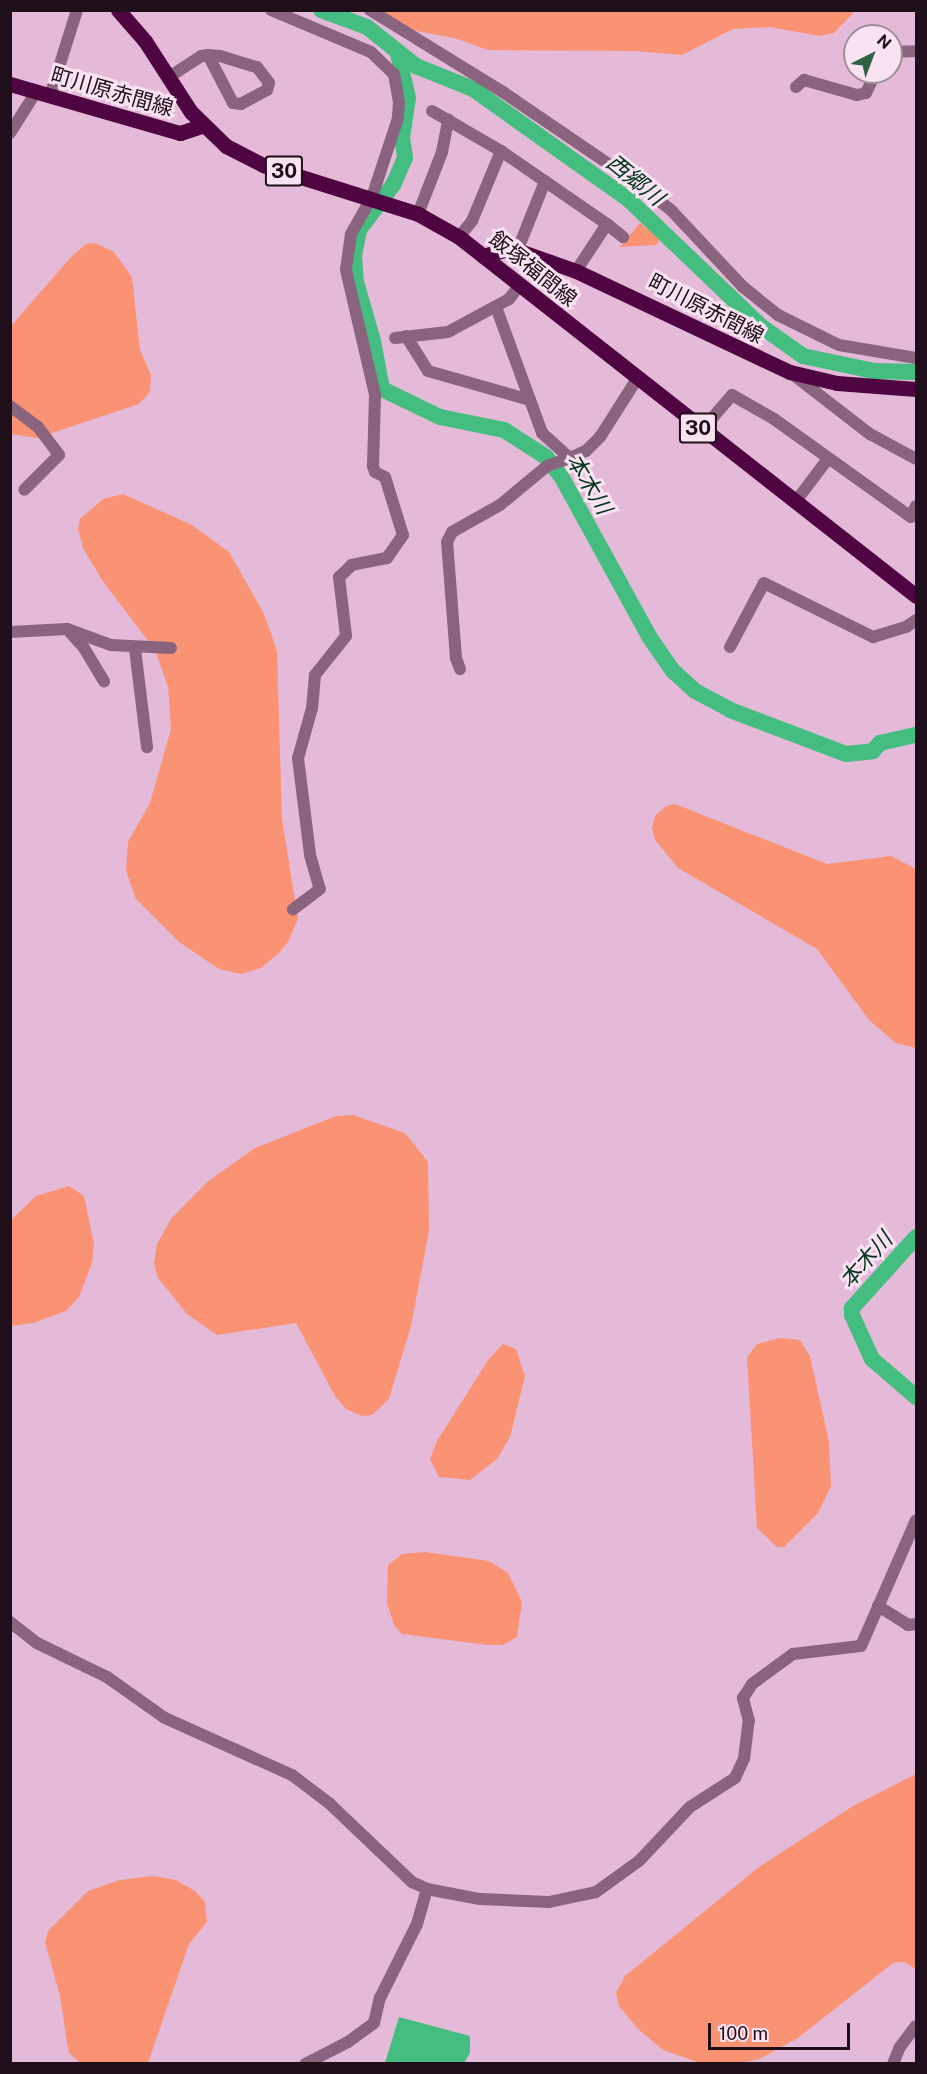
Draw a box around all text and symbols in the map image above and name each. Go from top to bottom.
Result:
north arrow [843,24,903,84]
text: N [873,30,895,53]
street label: 町川原赤間線 [48,63,176,121]
water label: 西郷川 [601,149,669,211]
road number: 30 [264,154,304,188]
street label: 飯塚福間線 [484,226,582,312]
street label: 町川原赤間線 [644,269,768,349]
road number: 30 [678,411,718,445]
water label: 本木川 [561,449,617,519]
water label: 本木川 [834,1227,898,1293]
scale bar [711,2011,854,2049]
text: 100 m [719,2023,768,2044]

